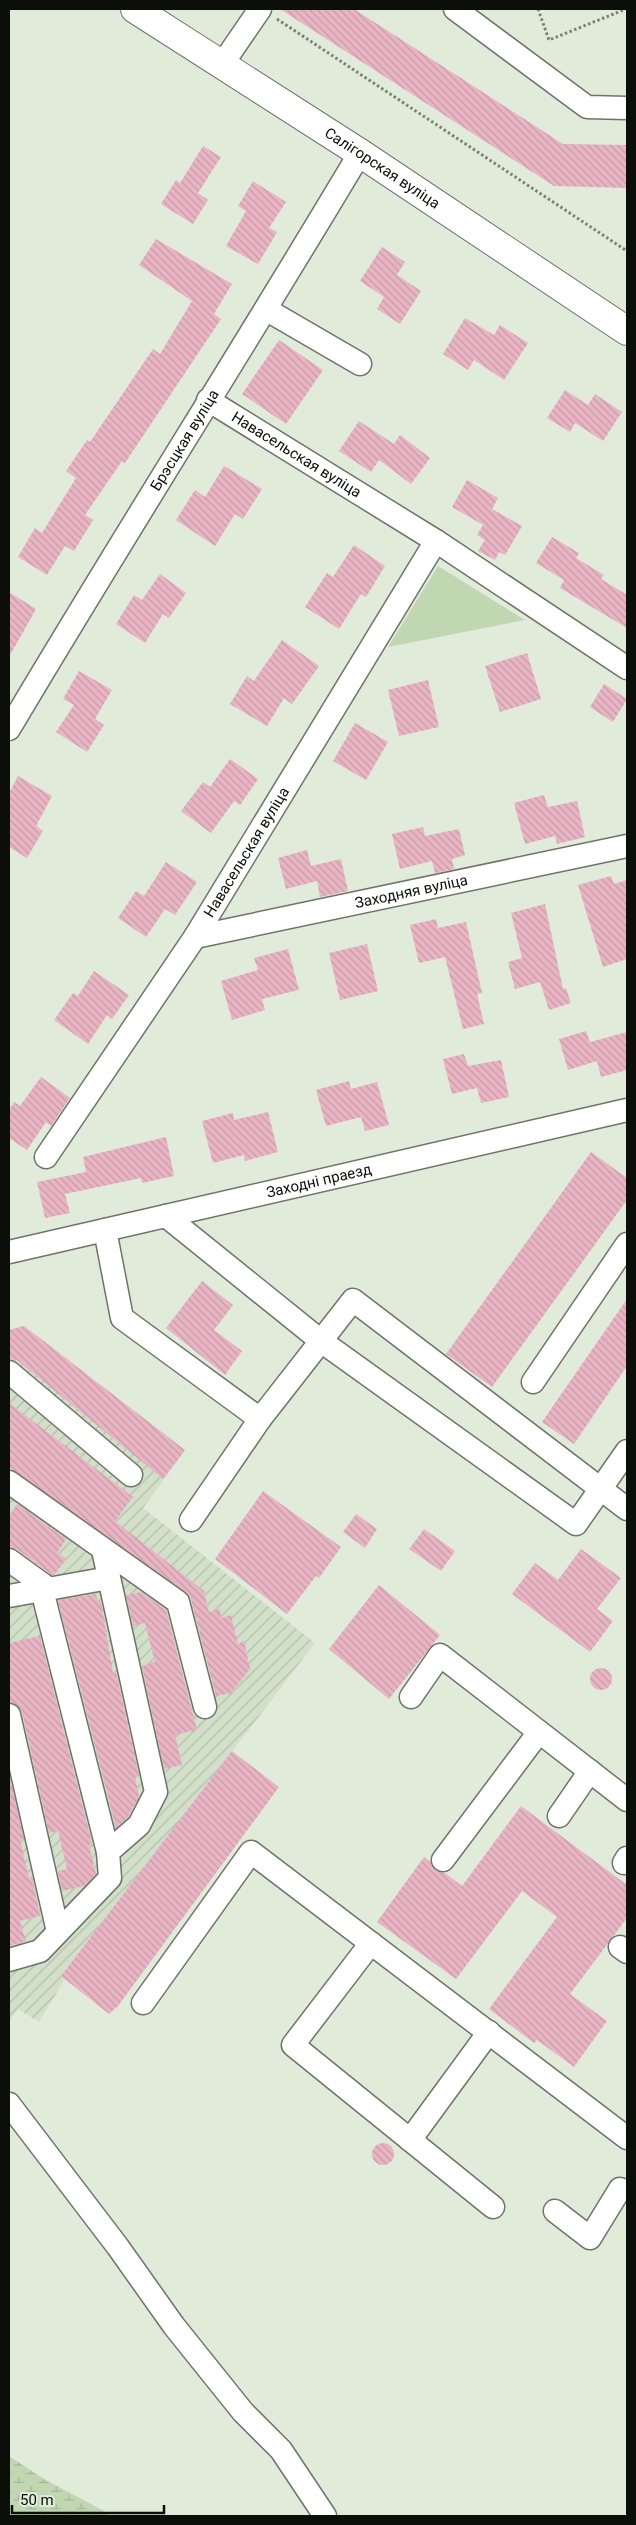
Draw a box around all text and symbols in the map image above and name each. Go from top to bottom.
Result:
street label: Салігорская вуліца [321,124,443,213]
street label: Брэсцкая вуліца [147,386,223,494]
street label: Навасельская вуліца [228,408,365,502]
street label: Навасельская вуліца [200,784,293,921]
street label: Заходняя вуліца [353,871,469,912]
street label: Заходні праезд [265,1160,373,1202]
scale bar [12,2482,165,2514]
text: 50 m [20,2491,54,2509]

